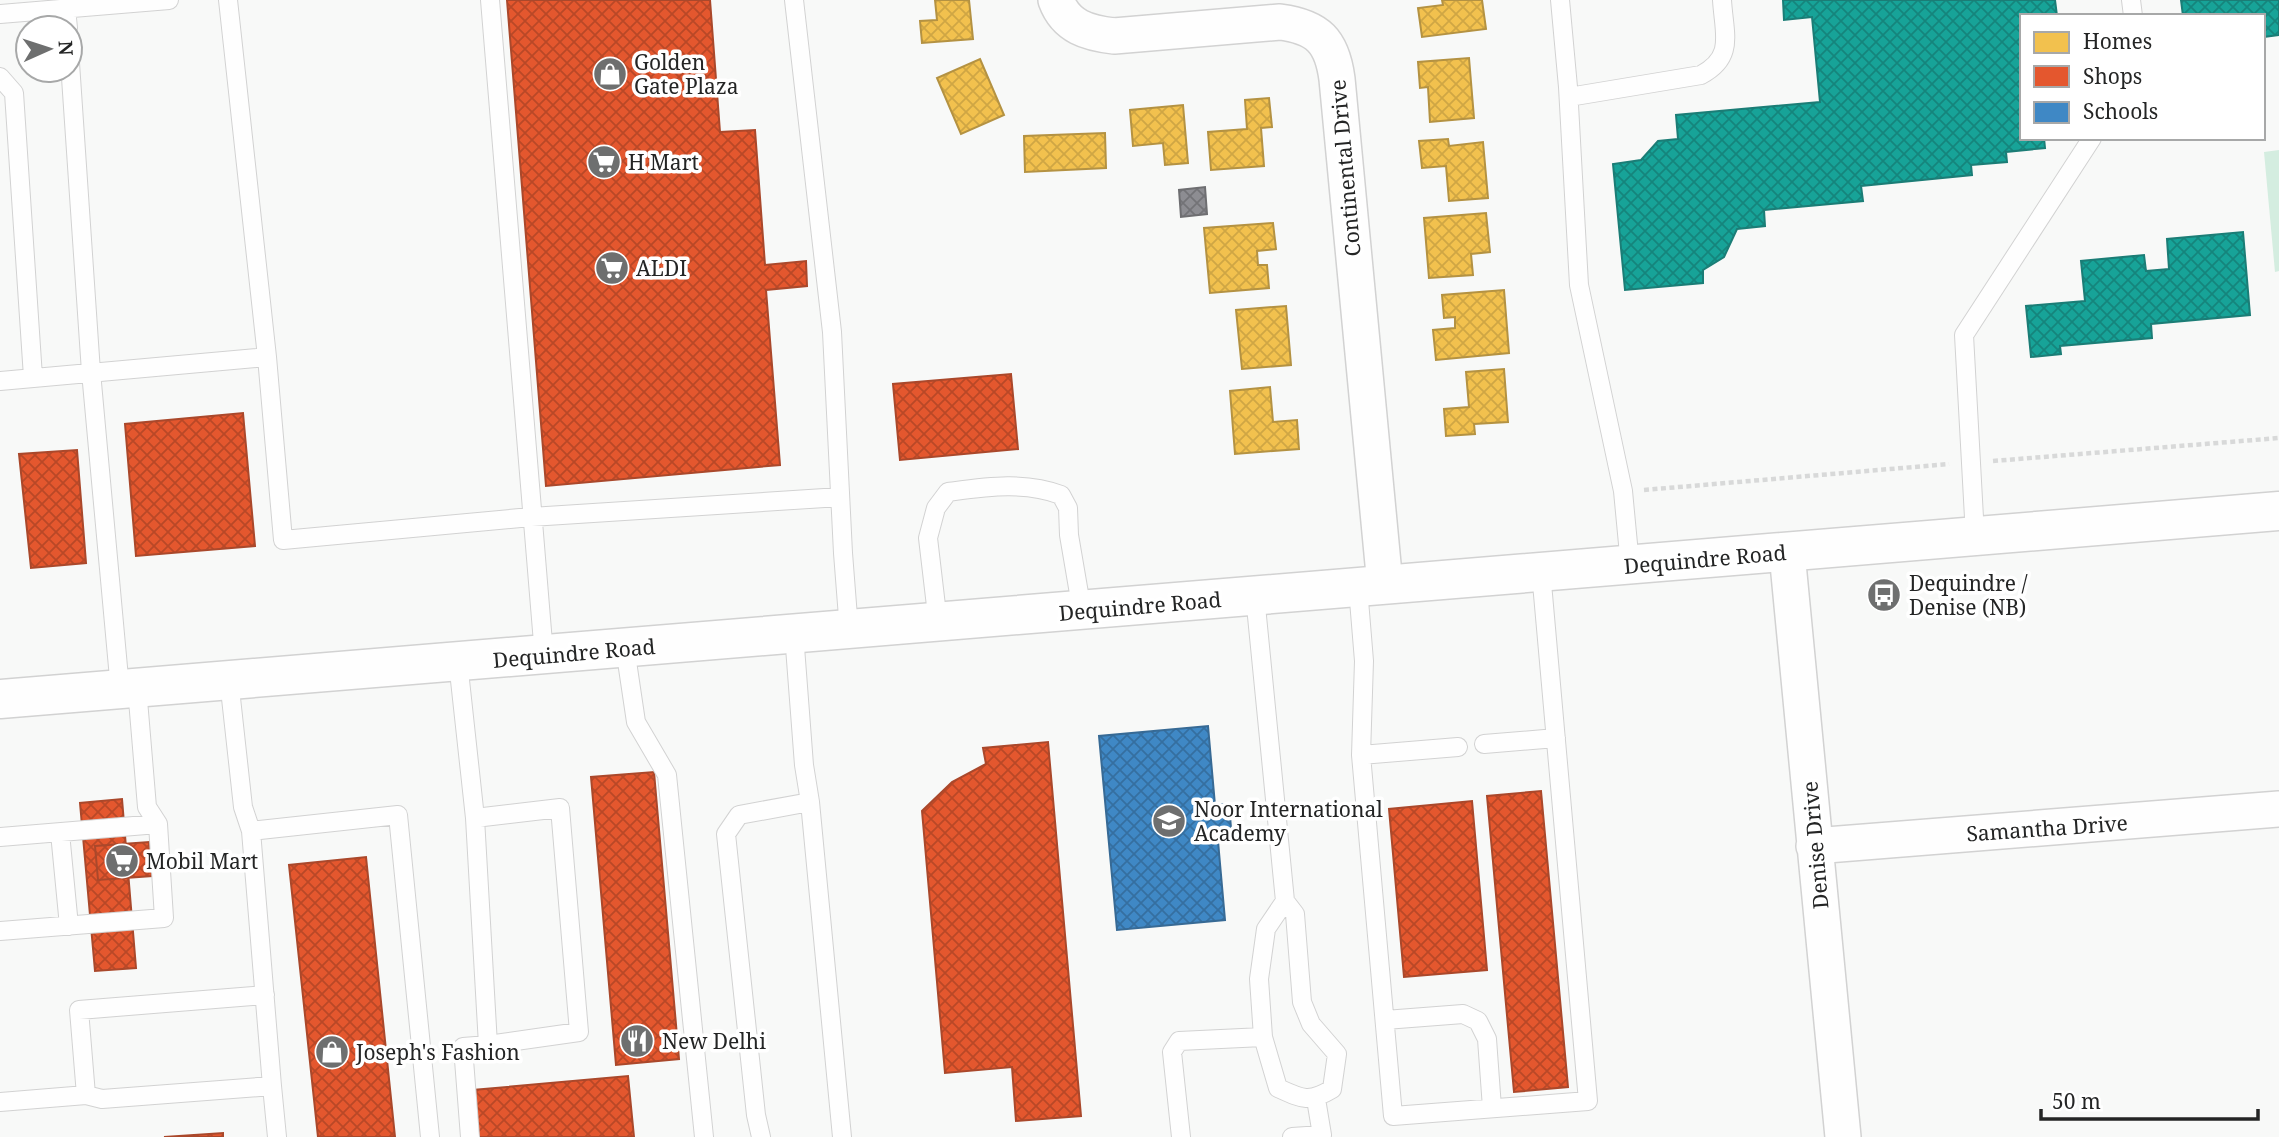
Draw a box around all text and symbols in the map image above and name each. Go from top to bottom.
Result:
north arrow [14,14,84,84]
legend [2020,14,2265,140]
text: Homes [2083,27,2152,55]
text: N [53,40,79,56]
place label: Golden Gate Plaza [634,48,738,100]
shop icon: Golden Gate Plaza [591,55,629,93]
text: Shops [2083,62,2142,90]
street label: Continental Drive [1323,78,1367,258]
text: Schools [2083,97,2158,125]
supermarket icon: H Mart [585,143,623,181]
place label: H Mart [628,148,699,176]
supermarket icon: ALDI [593,249,631,287]
place label: ALDI [636,254,687,282]
street label: Dequindre Road [1623,538,1788,580]
place label: Dequindre / Denise (NB) [1909,569,2028,621]
bus stop icon: Dequindre / Denise (NB) [1865,576,1903,614]
street label: Dequindre Road [1058,585,1223,627]
street label: Dequindre Road [492,632,657,674]
street label: Denise Drive [1795,780,1835,910]
place label: Noor International Academy [1194,795,1383,847]
school or university icon: Noor International Academy [1150,802,1188,840]
street label: Samantha Drive [1965,808,2129,848]
supermarket icon: Mobil Mart [103,842,141,880]
place label: Mobil Mart [146,847,258,875]
restaurant icon: New Delhi [618,1022,656,1060]
place label: New Delhi [662,1027,766,1055]
shop icon: Joseph's Fashion [313,1033,351,1071]
place label: Joseph's Fashion [355,1038,520,1066]
scale bar [2041,1078,2258,1122]
text: 50 m [2052,1087,2101,1115]

